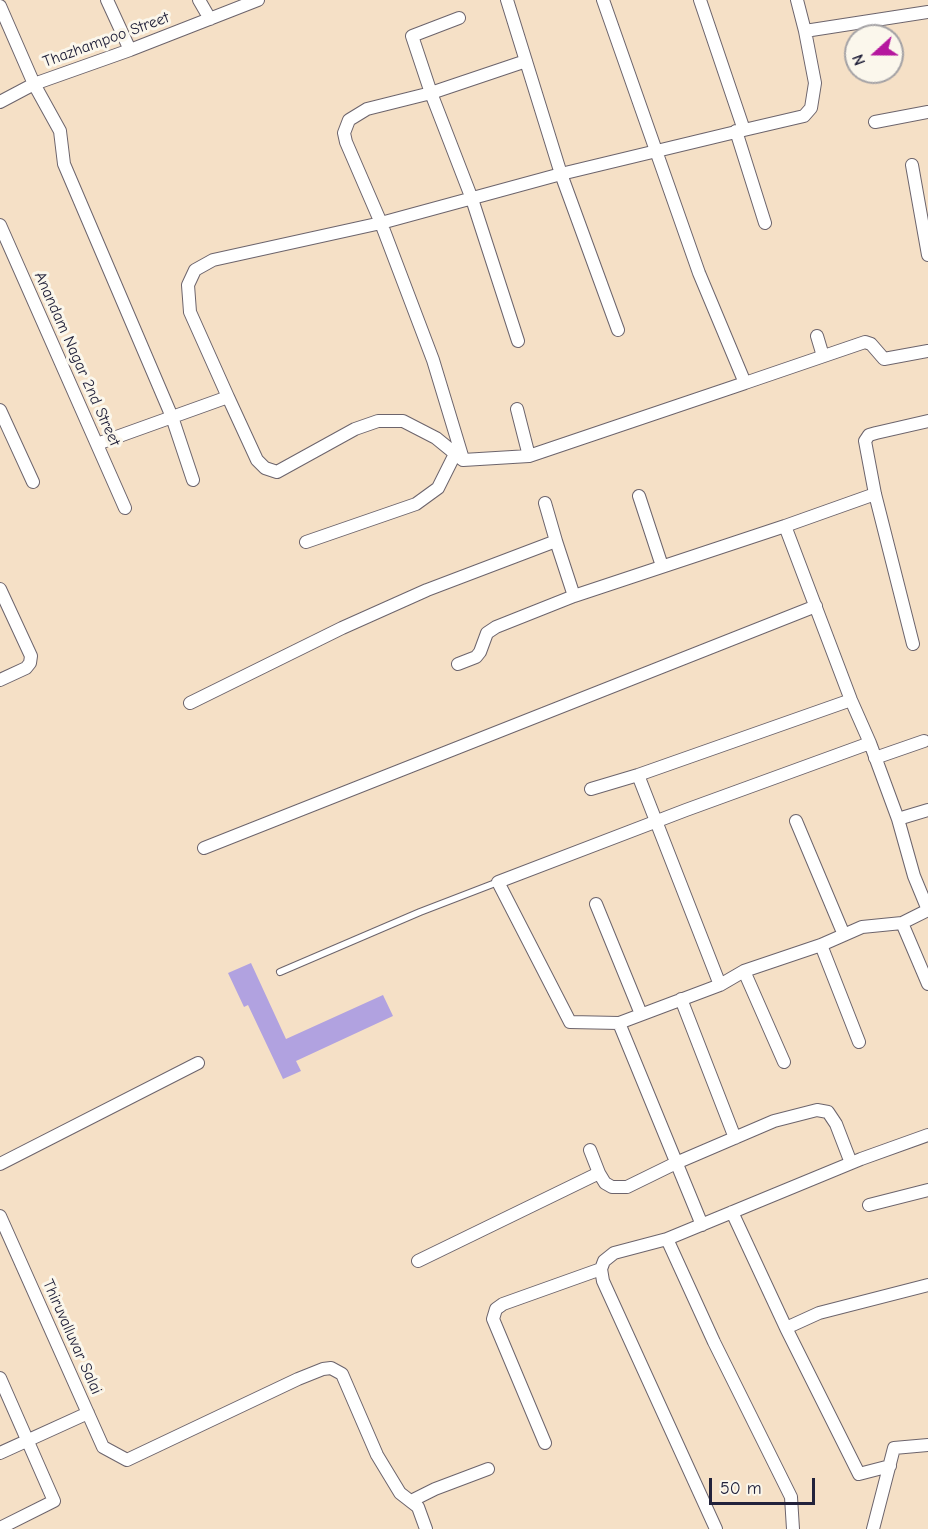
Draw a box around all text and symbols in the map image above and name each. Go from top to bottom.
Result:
street label: Thazhampoo Street [40,8,172,72]
north arrow [844,24,904,84]
text: N [849,52,869,68]
street label: Anandam Nagar 2nd Street [30,269,124,449]
street label: Thiruvalluvar Salai [38,1277,106,1397]
scale bar [712,1466,818,1504]
text: 50 m [720,1478,762,1499]

